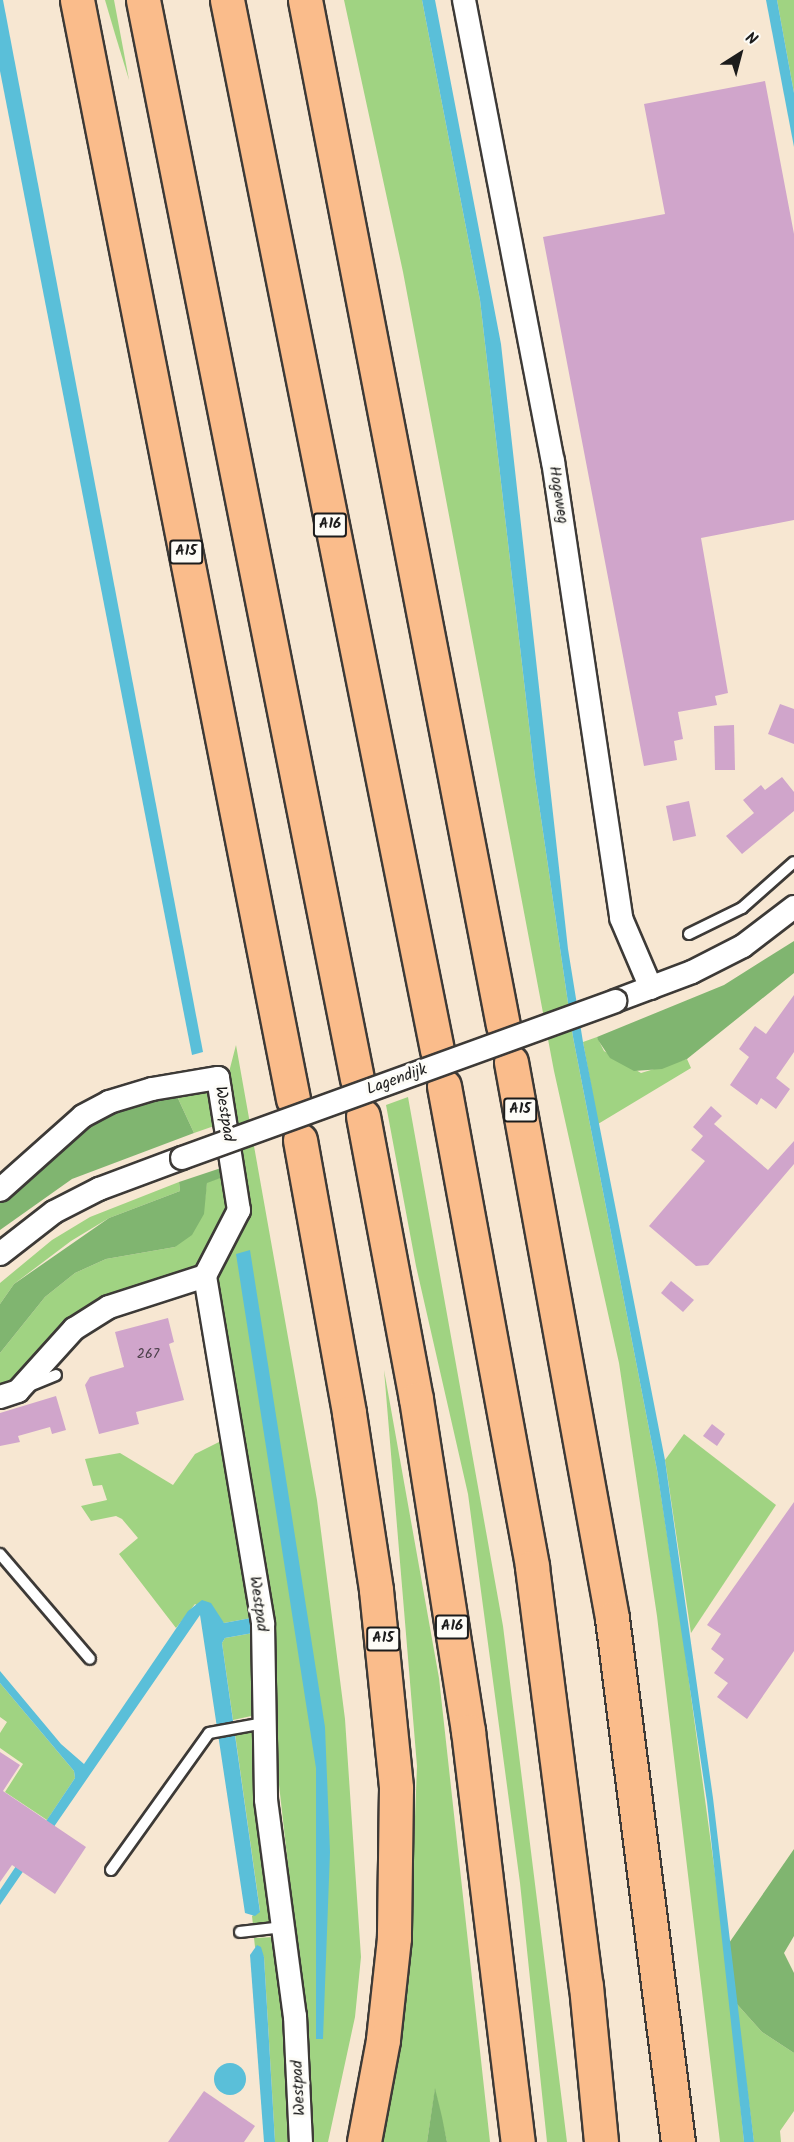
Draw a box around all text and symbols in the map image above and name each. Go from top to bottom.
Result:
north arrow [710,24,770,84]
text: N [739,26,762,52]
street label: Hogeweg [544,465,572,525]
road number: A16 [312,513,348,537]
road number: A15 [168,540,204,564]
street label: Lagendijk [364,1060,430,1100]
street label: Westpad [210,1085,238,1143]
road number: A15 [502,1098,538,1122]
house number: 267 [137,1346,159,1362]
street label: Westpad [245,1575,271,1633]
road number: A16 [434,1615,470,1639]
road number: A15 [365,1627,401,1651]
street label: Westpad [288,2060,310,2116]

